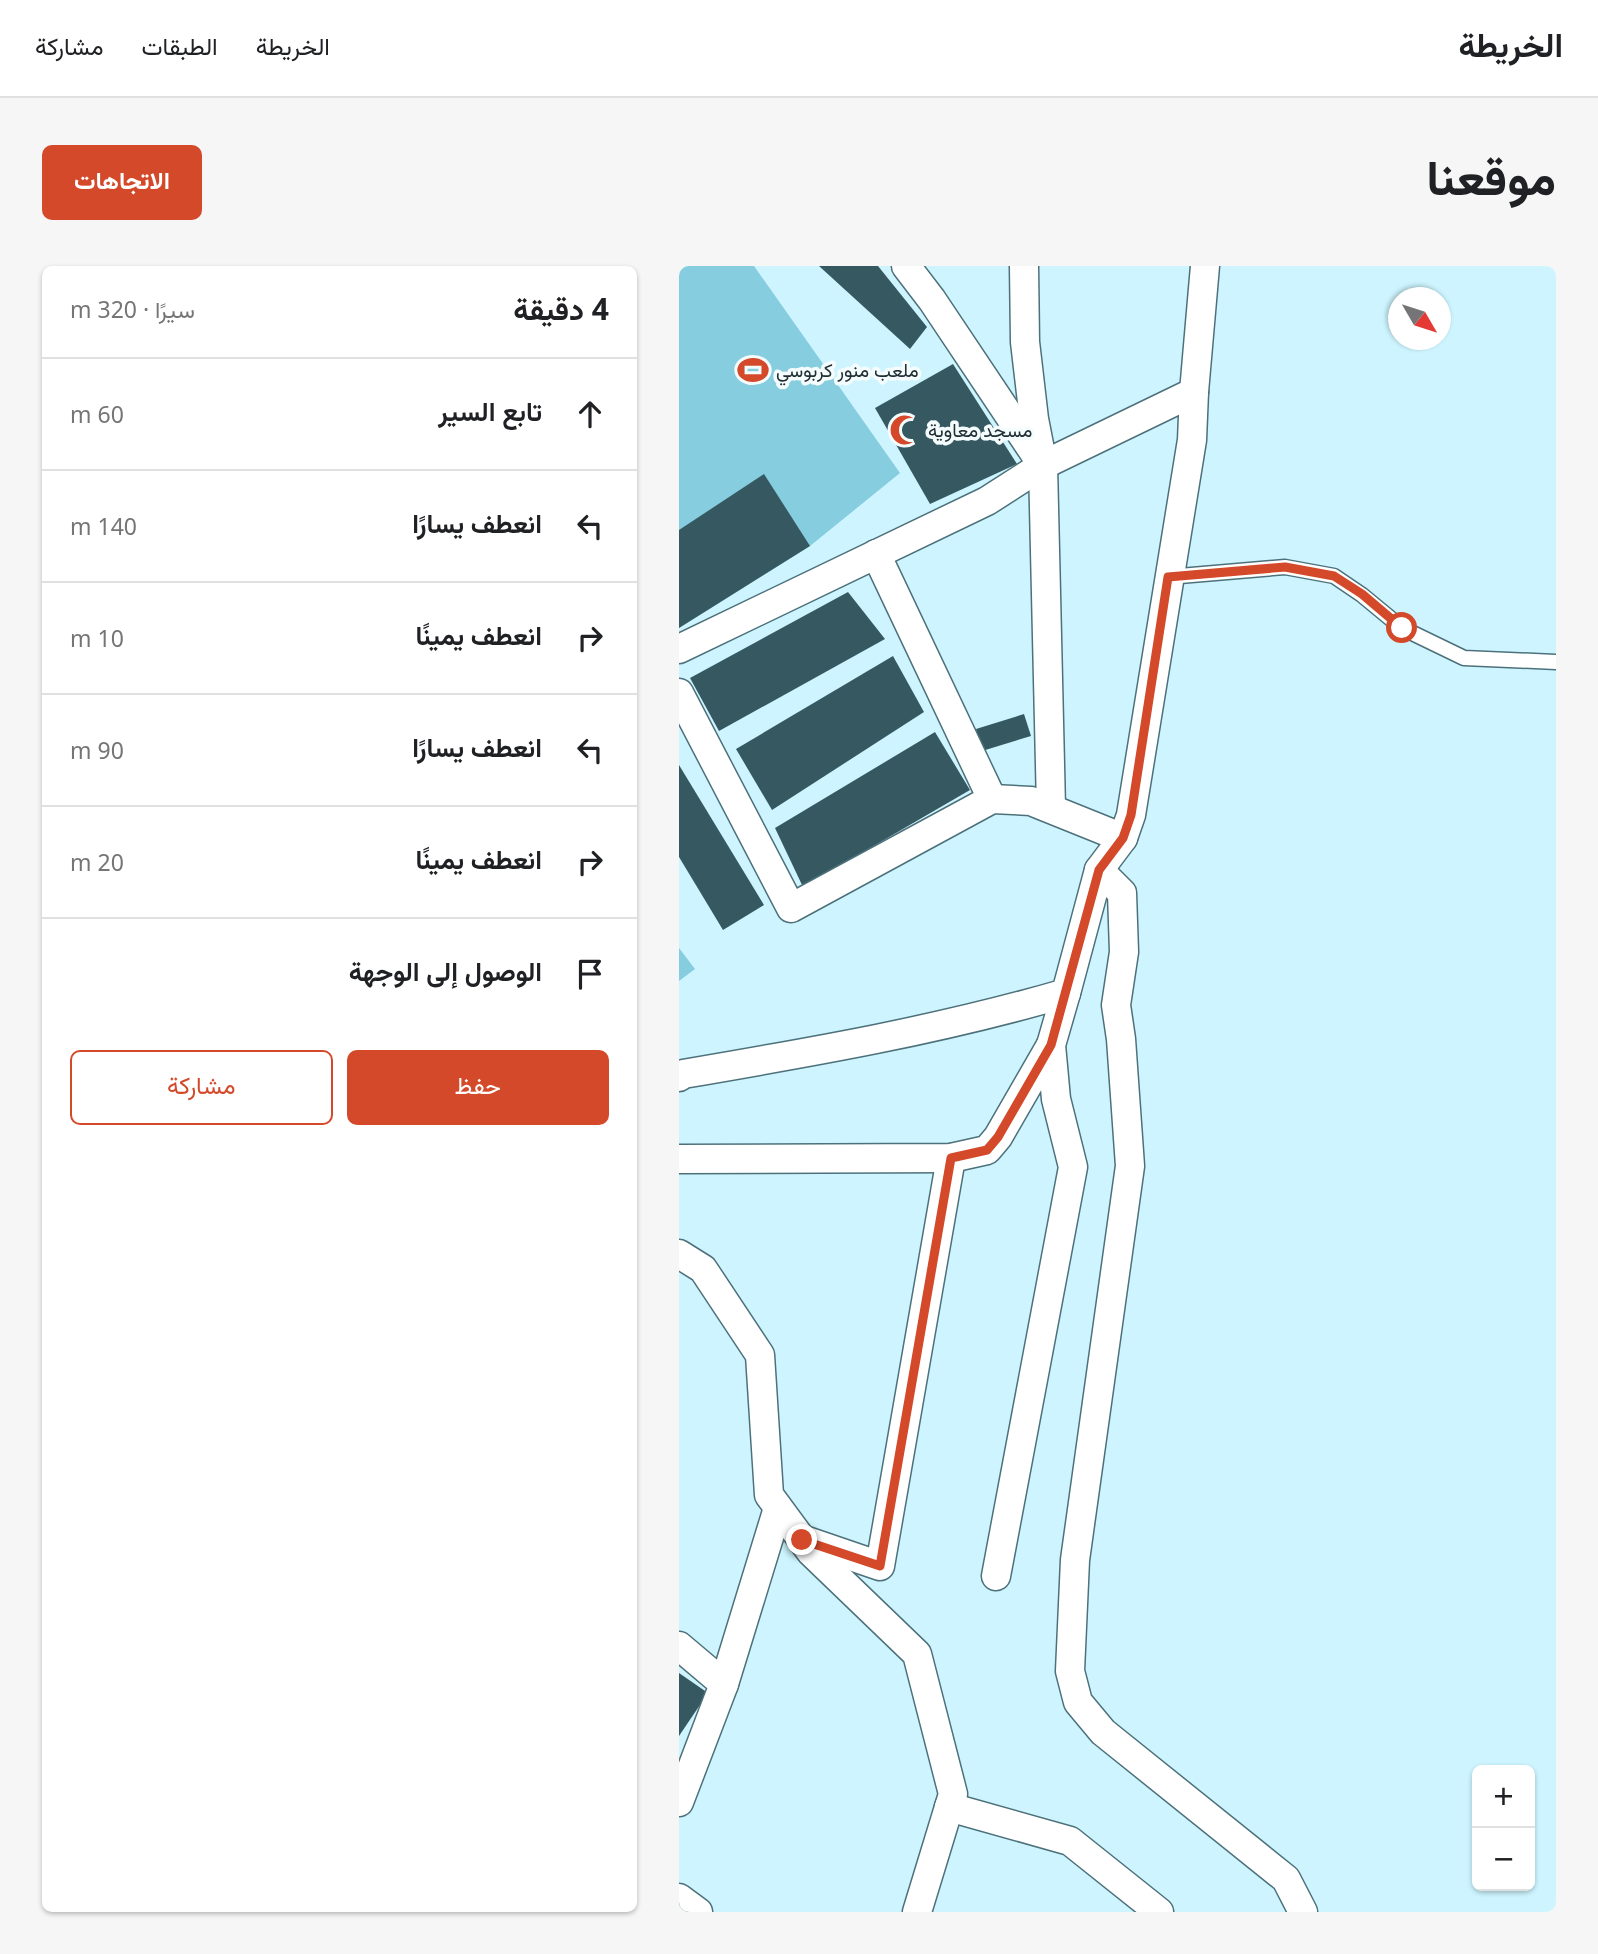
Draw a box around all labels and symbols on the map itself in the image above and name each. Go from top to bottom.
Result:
north arrow [1388,287,1451,350]
sports icon: ملعب منور كربوسي [736,353,770,387]
place label: ملعب منور كربوسي [776,357,919,386]
mosque icon: مسجد معاوية [888,413,922,447]
place label: مسجد معاوية [928,417,1032,443]
route start [1386,612,1417,643]
route end [786,1524,817,1555]

